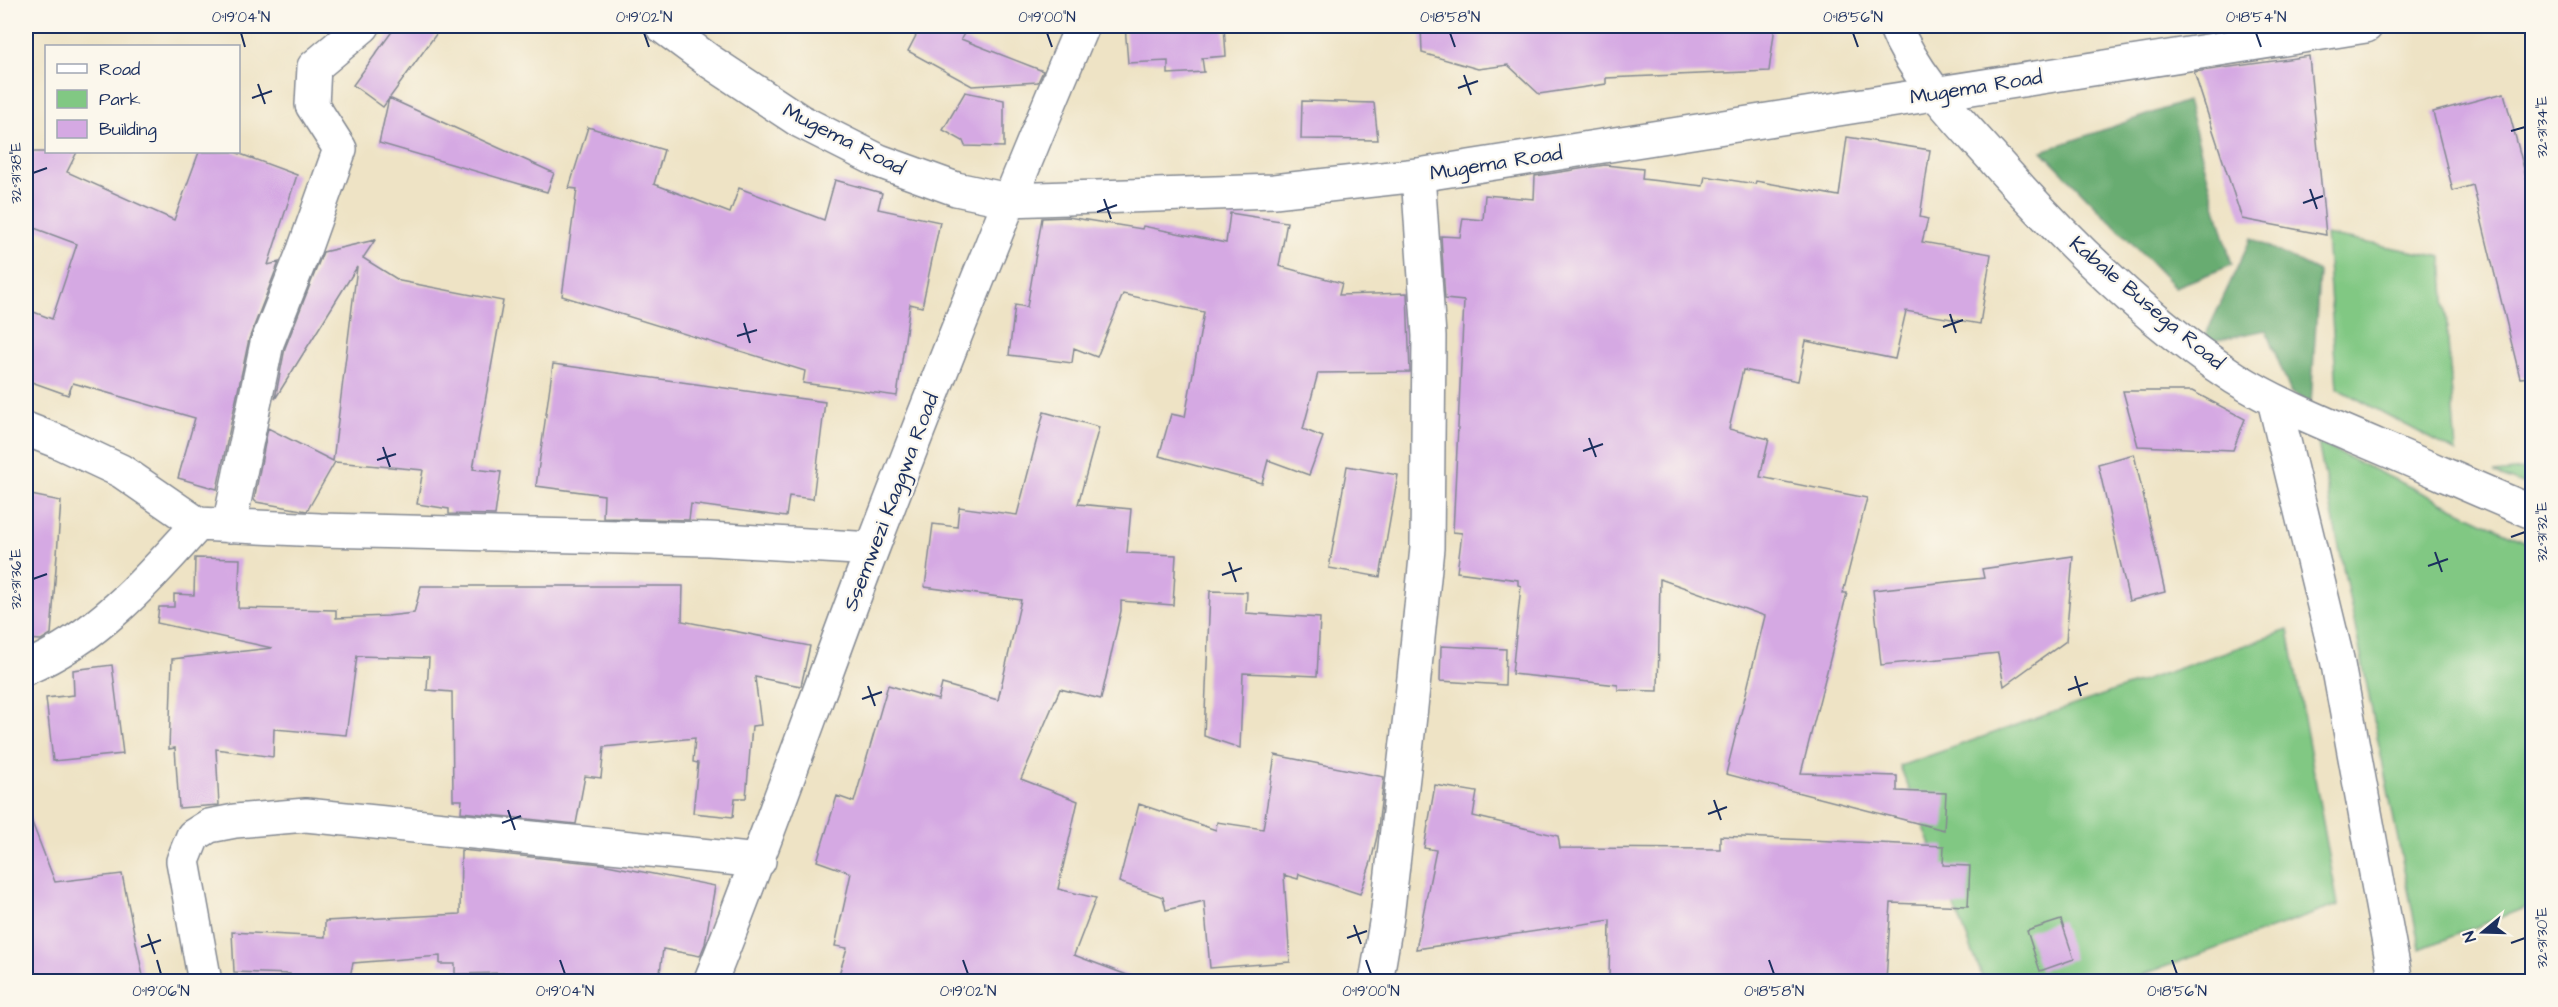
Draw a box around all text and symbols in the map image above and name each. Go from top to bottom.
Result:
text: 0°19'04"N [212,7,270,28]
text: 0°19'02"N [616,7,672,28]
text: 0°19'00"N [1018,7,1076,28]
text: 0°18'58"N [1420,7,1480,28]
text: 0°18'56"N [1823,7,1883,28]
text: 0°18'54"N [2226,7,2286,28]
legend [45,45,240,153]
text: Road [99,57,140,82]
street label: Mugema Road [1908,62,2045,114]
text: Park [99,87,141,112]
street label: Mugema Road [777,96,910,184]
text: 32°31'34"E [2532,96,2553,158]
text: Building [99,117,157,143]
street label: Mugema Road [1428,138,1565,190]
text: 32°31'38"E [6,142,27,204]
street label: Kabale Busega Road [2062,229,2231,378]
street label: Ssemwezi Kaggwa Road [836,389,948,616]
text: 32°31'32"E [2532,502,2553,562]
text: 32°31'36"E [6,548,27,609]
north arrow [2453,902,2513,962]
text: 32°31'30"E [2532,907,2553,969]
text: N [2458,928,2482,945]
text: 0°19'06"N [132,981,190,1002]
text: 0°19'04"N [536,981,594,1002]
text: 0°19'02"N [940,981,996,1002]
text: 0°19'00"N [1342,981,1400,1002]
text: 0°18'58"N [1744,981,1804,1002]
text: 0°18'56"N [2147,981,2207,1002]

